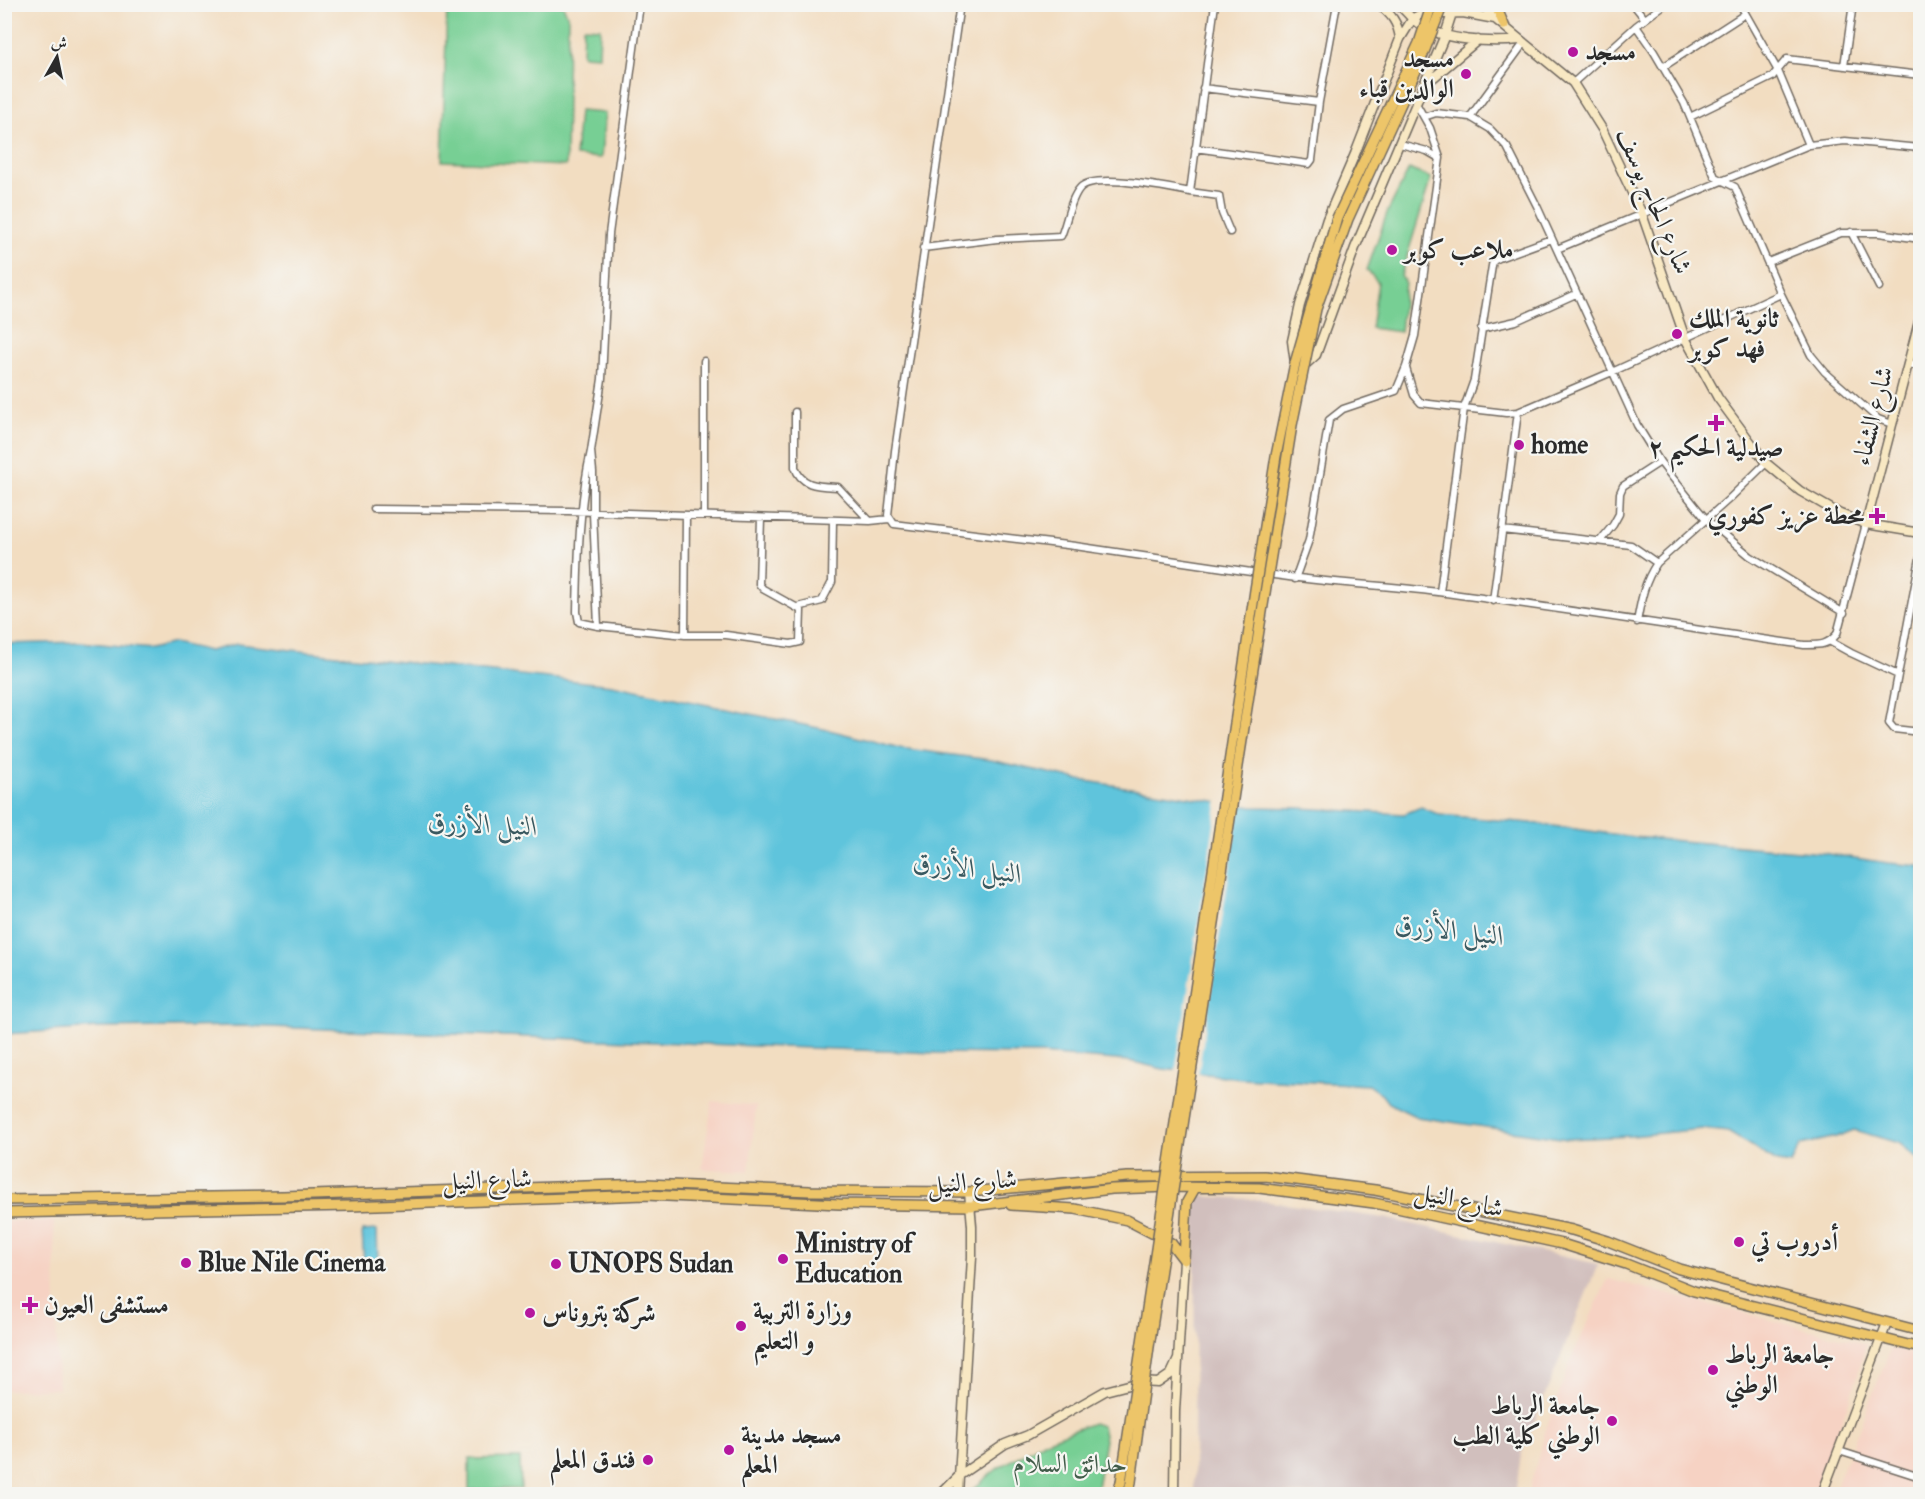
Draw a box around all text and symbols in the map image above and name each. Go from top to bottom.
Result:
north arrow [27,27,87,87]
text: ش [50,32,69,54]
place label: مسجد [1585,36,1636,68]
place label: مسجد الوالدين قباء [1359,43,1454,105]
marker: مسجد [1566,45,1580,59]
marker: مسجد الوالدين قباء [1459,67,1473,81]
street label: شارع الحاج يوسف [1602,123,1699,282]
place label: ملاعب كوبر [1401,234,1514,266]
marker: ملاعب كوبر [1385,243,1399,257]
place label: ثانوية الملك فهد كوبر [1686,303,1779,365]
marker: ثانوية الملك فهد كوبر [1670,327,1684,341]
street label: شارع الشفاء [1845,363,1906,470]
marker: صيدلية الحكيم ٢ [1709,416,1723,430]
place label: home [1531,429,1588,461]
place label: صيدلية الحكيم ٢ [1648,432,1784,473]
marker: home [1512,438,1526,452]
place label: محطة عزيز كفوري [1707,500,1865,537]
marker: محطة عزيز كفوري [1868,507,1886,525]
water label: النيل الأزرق [427,801,539,845]
water label: النيل الأزرق [911,841,1025,893]
water label: النيل الأزرق [1393,903,1507,955]
street label: شارع النيل [441,1162,533,1203]
street label: شارع النيل [926,1163,1018,1206]
street label: شارع النيل [1411,1175,1506,1230]
place label: أدروب تي [1750,1223,1839,1263]
place label: Ministry of Education [794,1228,917,1290]
marker: أدروب تي [1732,1235,1746,1249]
place label: Blue Nile Cinema [198,1247,386,1279]
place label: UNOPS Sudan [568,1248,734,1280]
marker: Ministry of Education [776,1252,790,1266]
marker: Blue Nile Cinema [179,1256,193,1270]
marker: UNOPS Sudan [549,1257,563,1271]
place label: مستشفى العيون [44,1289,169,1324]
place label: وزارة التربية و التعليم [753,1295,852,1366]
marker: مستشفى العيون [21,1296,39,1314]
place label: شركة بتروناس [542,1296,656,1330]
marker: شركة بتروناس [523,1306,537,1320]
marker: وزارة التربية و التعليم [734,1319,748,1333]
place label: جامعة الرباط الوطني [1725,1339,1834,1409]
marker: جامعة الرباط الوطني [1706,1363,1720,1377]
place label: جامعة الرباط الوطني كلية الطب [1452,1390,1600,1460]
marker: جامعة الرباط الوطني كلية الطب [1605,1414,1619,1428]
place label: مسجد مدينة المعلم [741,1419,842,1491]
marker: مسجد مدينة المعلم [722,1443,736,1457]
place label: فندق المعلم [549,1444,636,1486]
park label: حدائق السلام [1013,1448,1127,1486]
marker: فندق المعلم [641,1453,655,1467]

